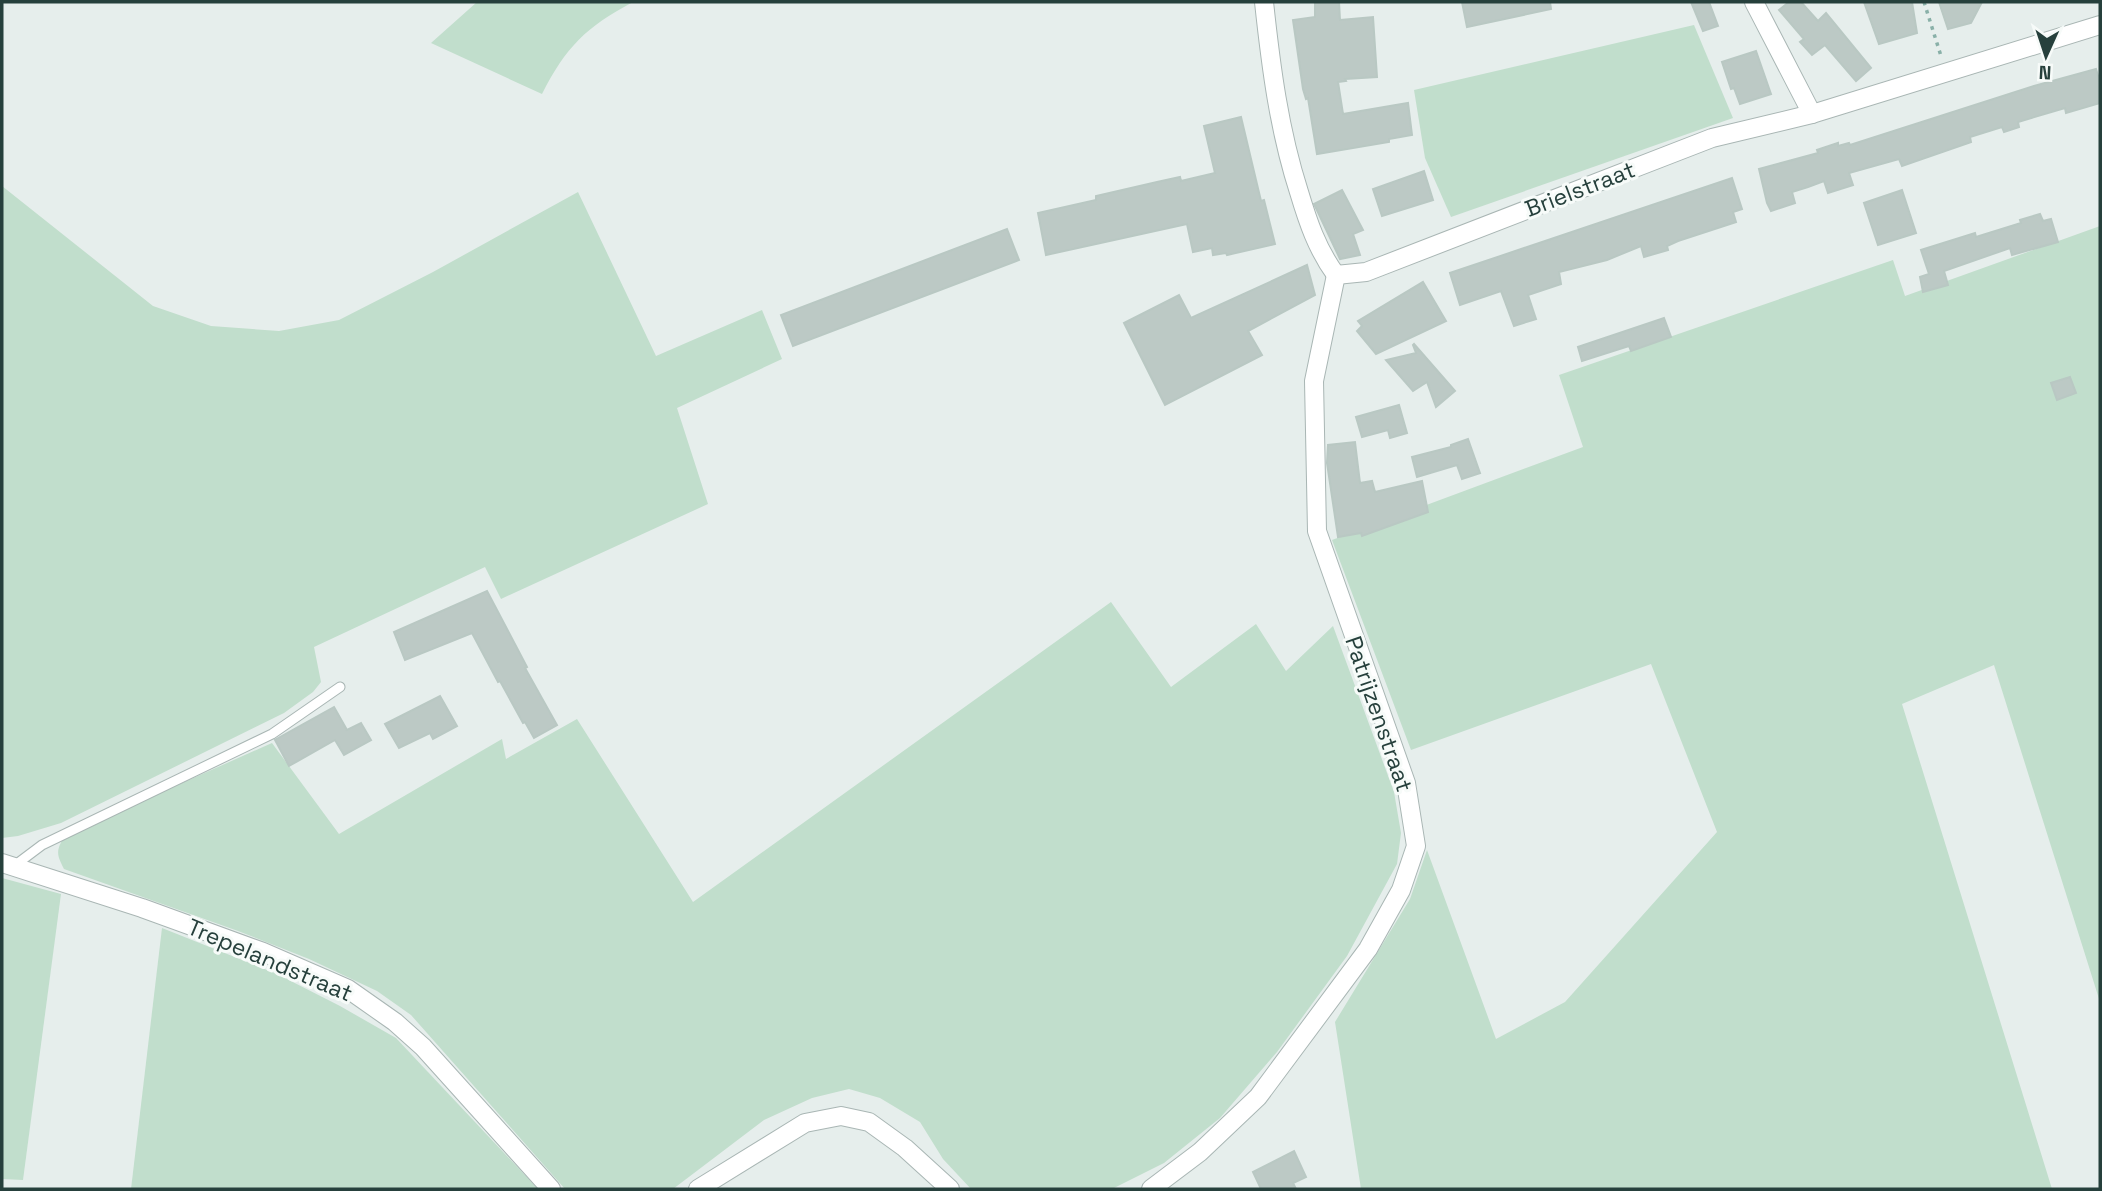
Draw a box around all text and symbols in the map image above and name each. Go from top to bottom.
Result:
north arrow [2011,21,2081,91]
text: N [2038,60,2052,85]
street label: Brielstraat [1521,154,1639,224]
street label: Patrijzenstraat [1338,632,1420,796]
street label: Trepelandstraat [183,912,357,1008]

